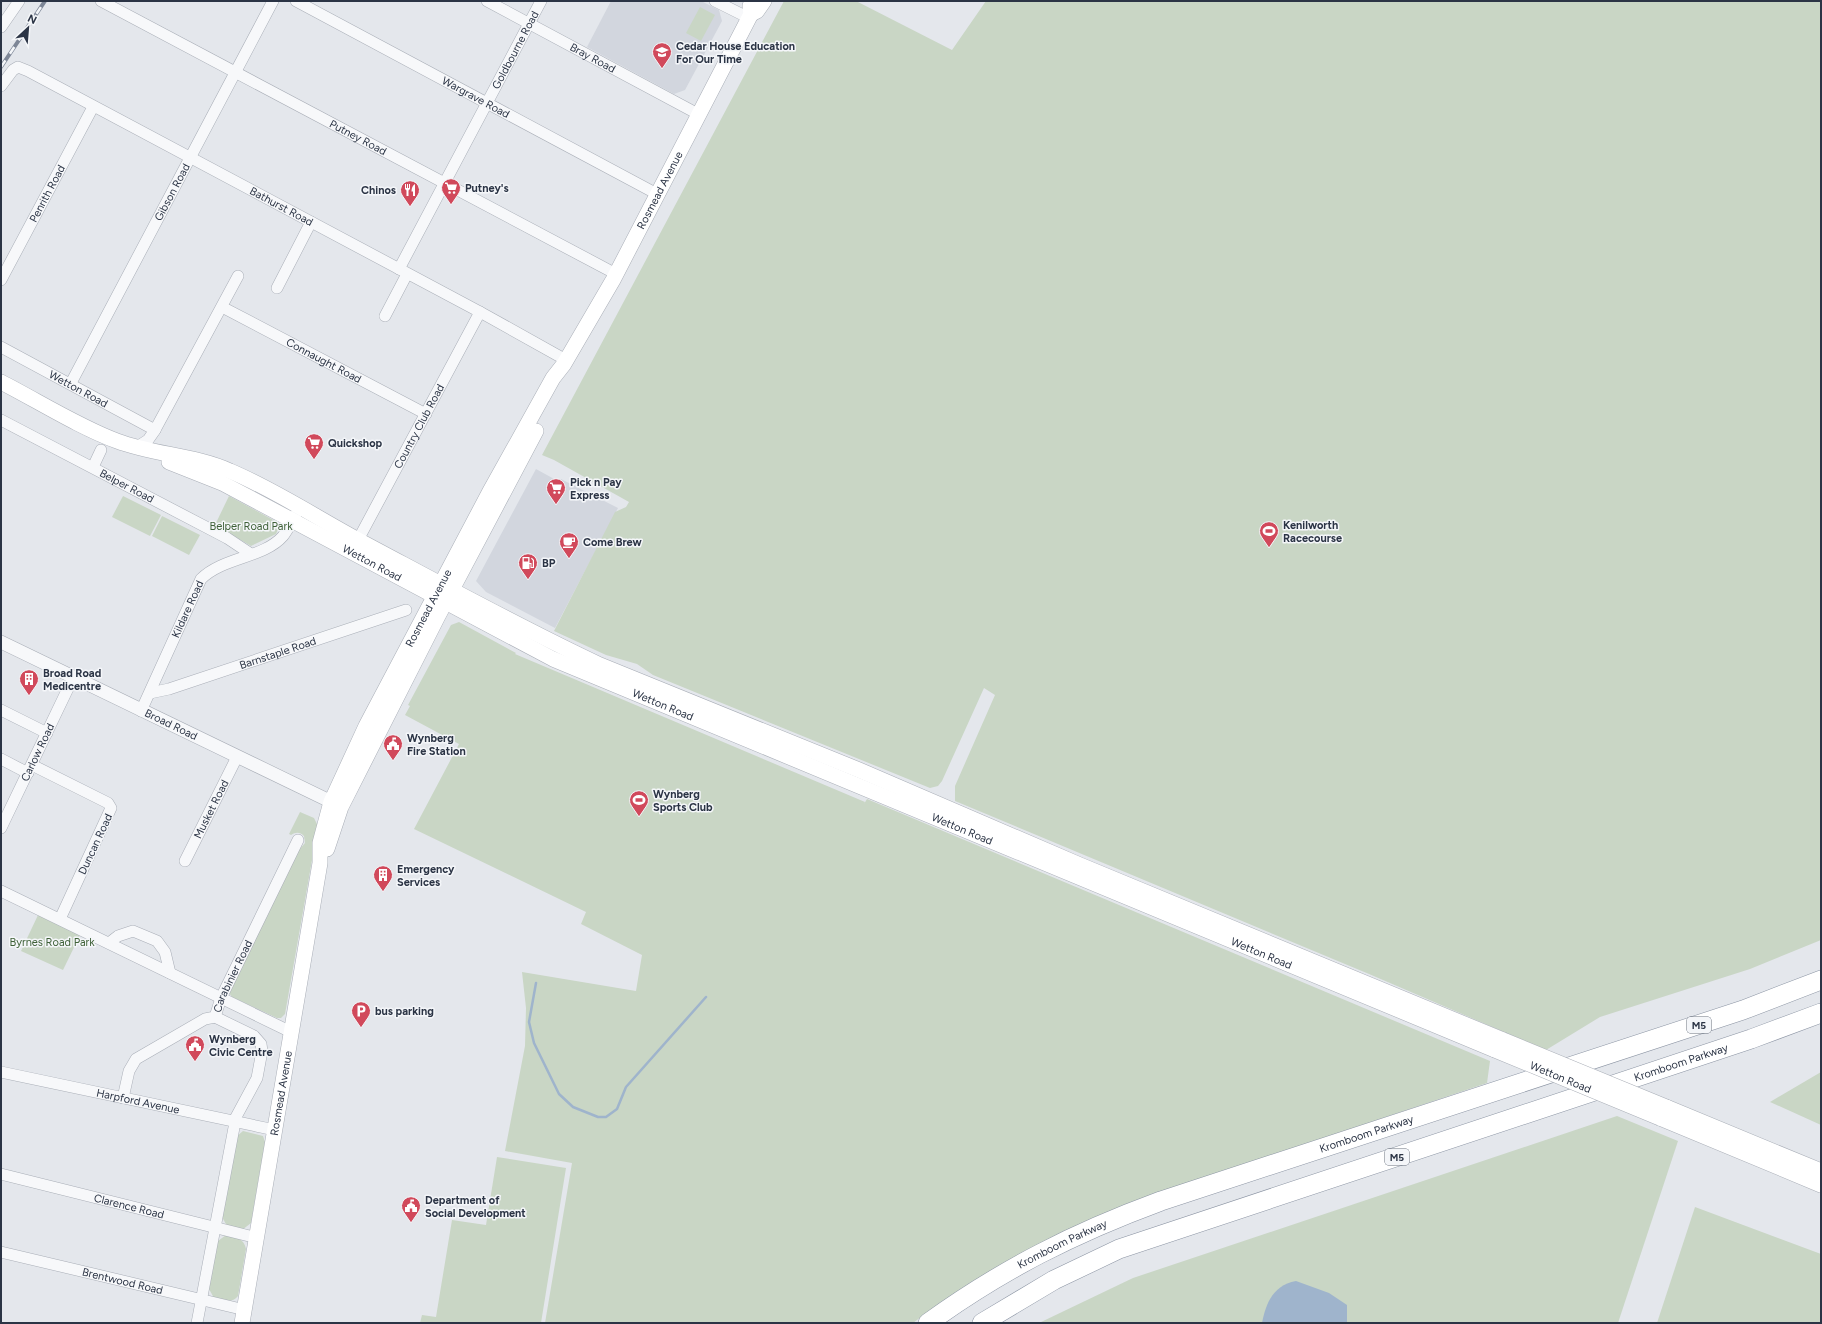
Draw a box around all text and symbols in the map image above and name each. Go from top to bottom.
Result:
north arrow [8,8,48,48]
street label: Goldbourne Road [490,9,542,91]
text: N [25,12,39,27]
place label: Cedar House Education For Our Time [676,40,795,66]
street label: Bray Road [568,41,618,76]
school or university icon: Cedar House Education For Our Time [651,41,673,69]
street label: Wargrave Road [440,74,512,121]
street label: Putney Road [327,117,389,158]
street label: Rosmead Avenue [635,149,686,232]
street label: Gibson Road [152,161,193,223]
street label: Penrith Road [27,163,68,225]
supermarket icon: Putney's [440,177,462,205]
restaurant icon: Chinos [399,179,421,207]
place label: Putney's [465,182,509,195]
street label: Bathurst Road [247,184,315,229]
place label: Chinos [361,184,396,197]
street label: Connaught Road [284,336,363,386]
street label: Wetton Road [47,368,110,410]
street label: Country Club Road [391,382,447,471]
supermarket icon: Quickshop [303,432,325,460]
place label: Quickshop [328,437,383,450]
street label: Belper Road [97,467,156,506]
place label: Pick n Pay Express [570,476,622,502]
supermarket icon: Pick n Pay Express [545,477,567,505]
place label: Kenilworth Racecourse [1283,519,1342,545]
park label: Belper Road Park [209,520,293,533]
sports icon: Kenilworth Racecourse [1258,520,1280,548]
cafe icon: Come Brew [558,531,580,559]
place label: Come Brew [583,536,642,549]
street label: Wetton Road [340,542,404,584]
fuel station icon: BP [517,552,539,580]
place label: BP [542,557,556,570]
street label: Rosmead Avenue [403,567,454,649]
street label: Kildare Road [169,579,206,640]
street label: Barnstaple Road [238,634,318,672]
place label: Broad Road Medicentre [43,667,101,693]
building icon: Broad Road Medicentre [18,668,40,696]
street label: Wetton Road [630,687,695,724]
street label: Broad Road [142,706,199,743]
street label: Carlow Road [18,721,57,784]
place label: Wynberg Fire Station [407,732,466,758]
public building icon: Wynberg Fire Station [382,733,404,761]
street label: Musket Road [191,778,232,841]
place label: Wynberg Sports Club [653,788,713,814]
sports icon: Wynberg Sports Club [628,789,650,817]
street label: Wetton Road [930,811,995,848]
street label: Duncan Road [76,812,115,877]
place label: Emergency Services [397,863,455,889]
building icon: Emergency Services [372,864,394,892]
street label: Wetton Road [1229,935,1294,972]
park label: Byrnes Road Park [9,936,95,949]
street label: Carabinier Road [211,938,255,1014]
parking icon: bus parking [350,1000,372,1028]
place label: bus parking [375,1005,434,1018]
road number: M5 [1687,1017,1711,1033]
place label: Wynberg Civic Centre [209,1033,272,1059]
public building icon: Wynberg Civic Centre [184,1034,206,1062]
street label: Kromboom Parkway [1632,1041,1730,1084]
street label: Rosmead Avenue [268,1050,295,1137]
street label: Wetton Road [1528,1059,1593,1096]
street label: Harpford Avenue [95,1086,181,1117]
street label: Kromboom Parkway [1318,1113,1415,1156]
road number: M5 [1385,1149,1409,1165]
street label: Clarence Road [92,1191,165,1222]
place label: Department of Social Development [425,1194,526,1220]
public building icon: Department of Social Development [400,1195,422,1223]
street label: Kromboom Parkway [1015,1217,1109,1272]
street label: Brentwood Road [81,1266,164,1297]

